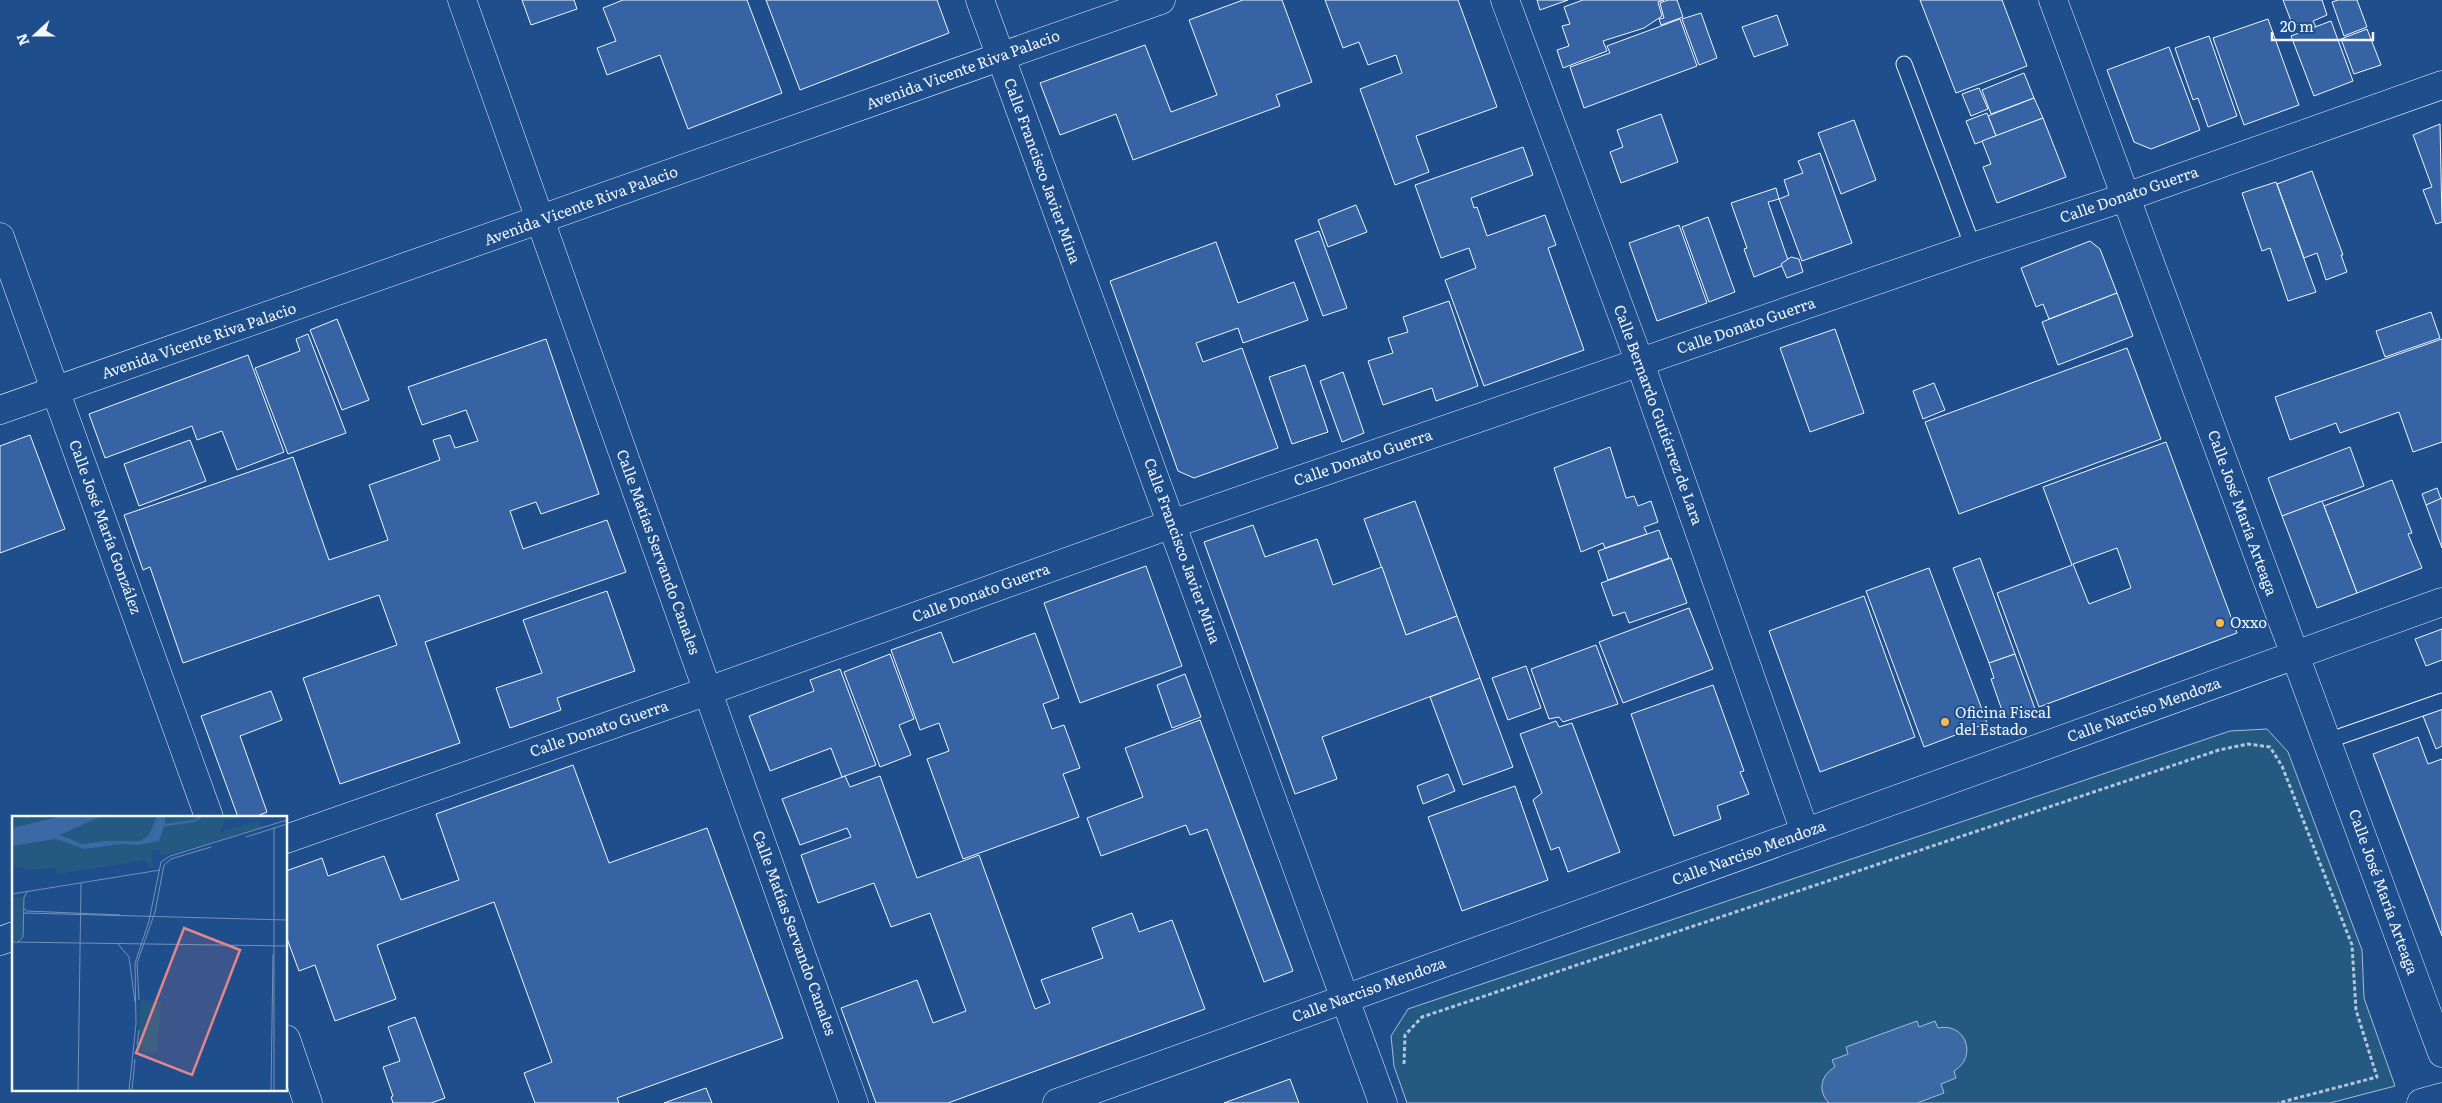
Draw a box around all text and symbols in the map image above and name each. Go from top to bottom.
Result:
north arrow [10,10,60,60]
scale bar [2272,10,2373,42]
text: 20 m [2280,14,2314,37]
street label: Avenida Vicente Riva Palacio [862,23,1063,114]
text: N [10,31,33,49]
street label: Calle Francisco Javier Mina [999,74,1088,267]
street label: Avenida Vicente Riva Palacio [480,159,681,250]
street label: Calle Donato Guerra [2056,159,2202,228]
street label: Calle Donato Guerra [1673,290,1819,359]
street label: Avenida Vicente Riva Palacio [98,295,299,384]
street label: Calle Bernardo Gutiérrez de Lara [1609,301,1710,529]
street label: Calle Donato Guerra [1290,422,1436,491]
street label: Calle José María Arteaga [2203,426,2284,599]
street label: Calle José María González [64,436,149,617]
street label: Calle Matías Servando Canales [612,446,707,657]
street label: Calle Francisco Javier Mina [1139,454,1228,647]
street label: Calle Donato Guerra [908,556,1054,627]
place label: Oxxo [2230,610,2267,633]
marker: Oxxo [2214,617,2226,629]
street label: Calle Narciso Mendoza [2063,670,2224,747]
street label: Calle Donato Guerra [526,693,672,762]
place label: Oficina Fiscal del Estado [1955,700,2051,740]
marker: Oficina Fiscal del Estado [1939,716,1951,728]
street label: Calle José María Arteaga [2344,805,2425,978]
street label: Calle Narciso Mendoza [1668,813,1829,890]
inset map [12,816,288,1090]
street label: Calle Matías Servando Canales [748,827,843,1038]
street label: Calle Narciso Mendoza [1288,950,1449,1027]

